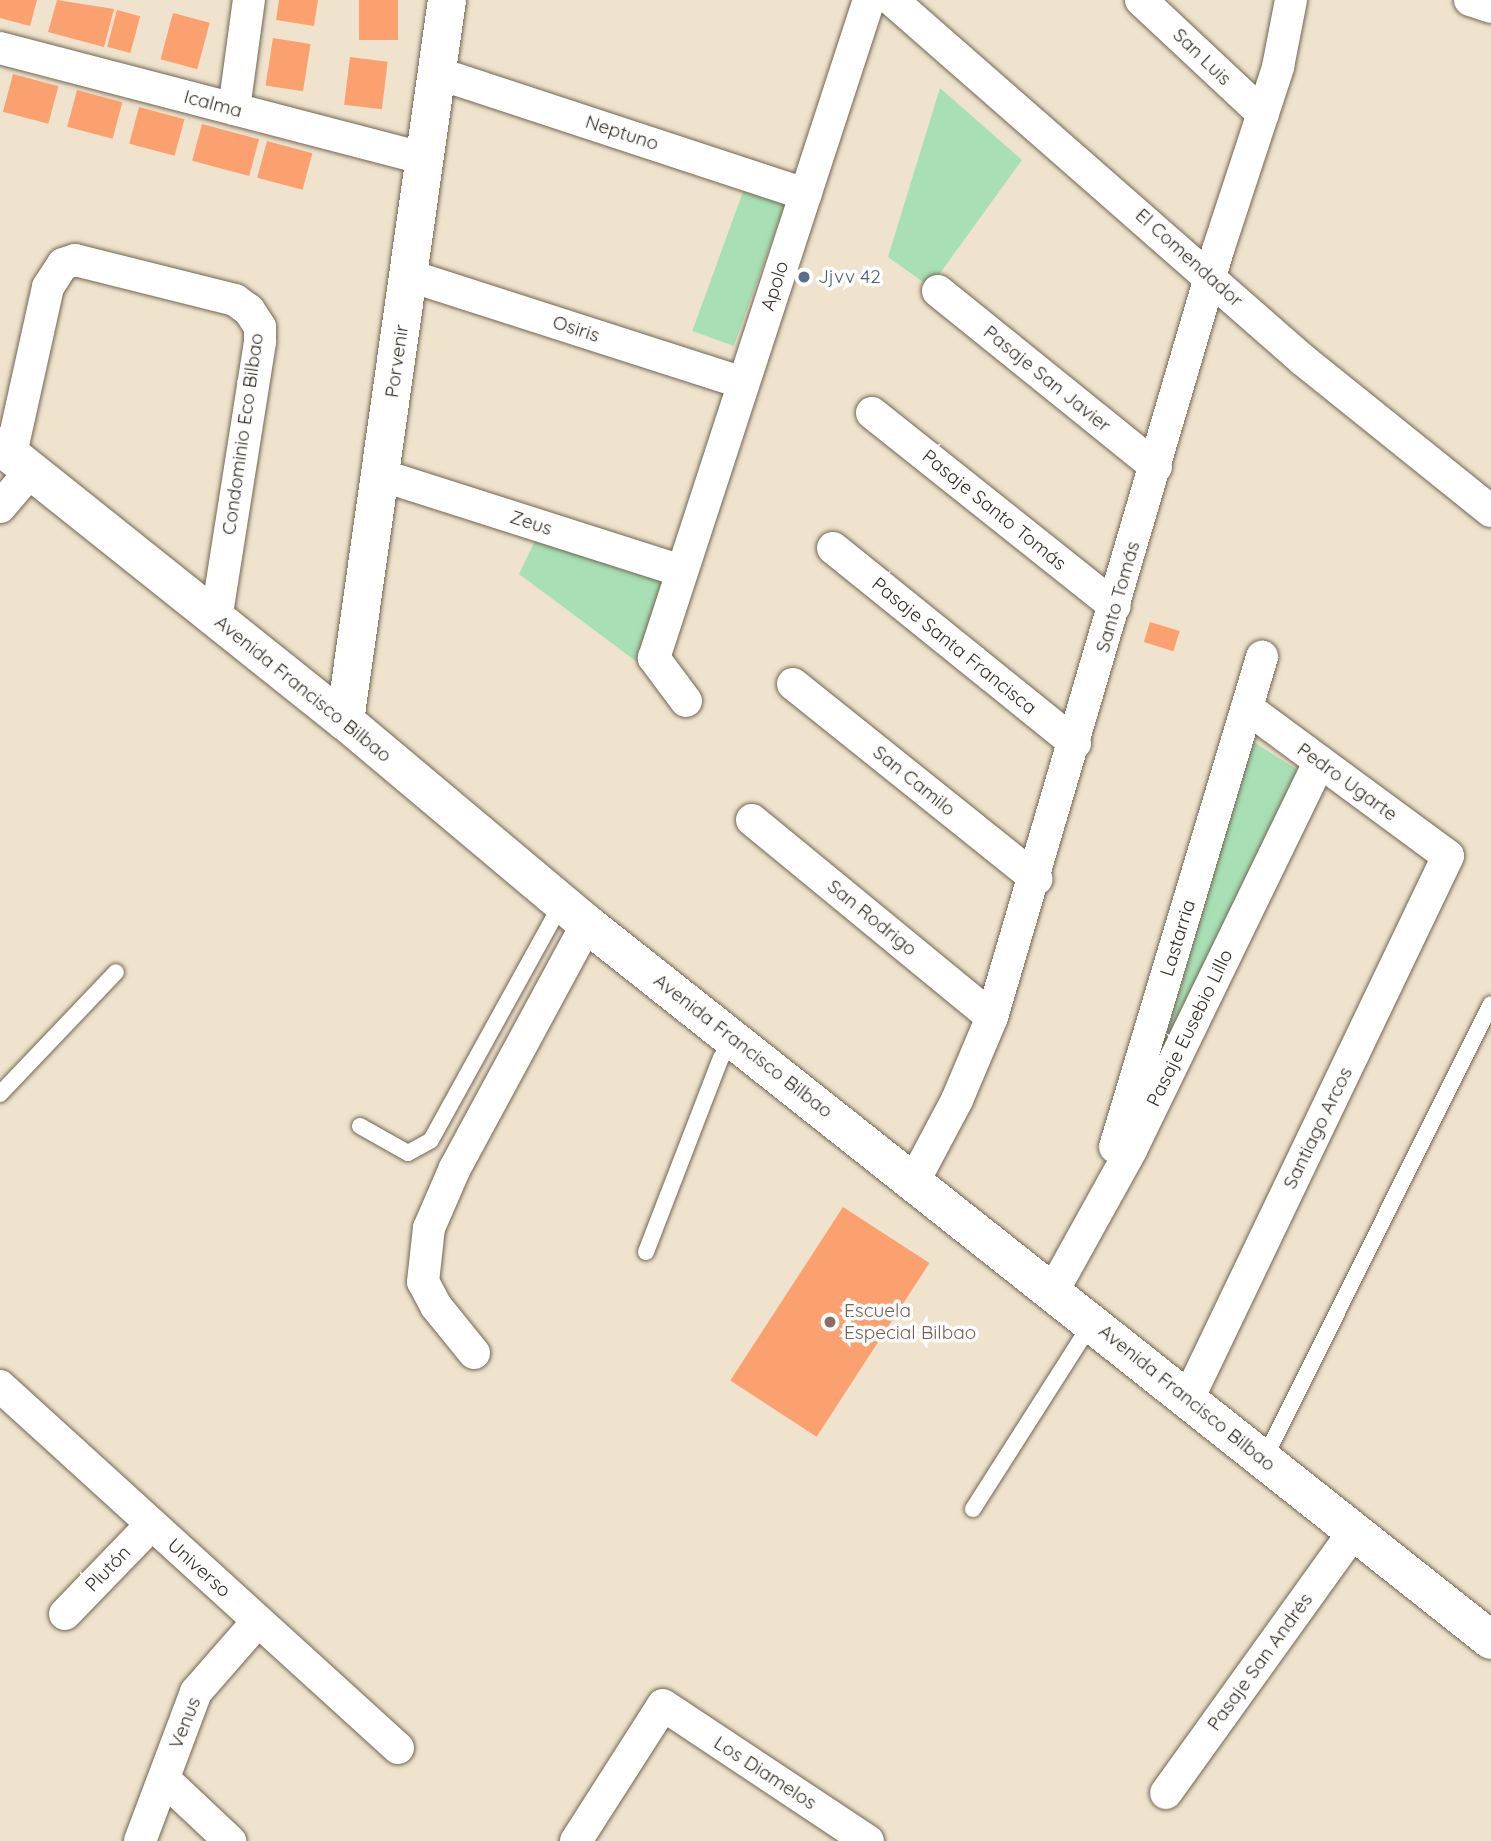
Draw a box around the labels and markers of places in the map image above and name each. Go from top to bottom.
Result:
place label: Jjvv 42 [818,266,881,288]
marker: Jjvv 42 [796,269,812,285]
place label: Escuela Especial Bilbao [844,1300,976,1344]
marker: Escuela Especial Bilbao [822,1314,838,1330]

